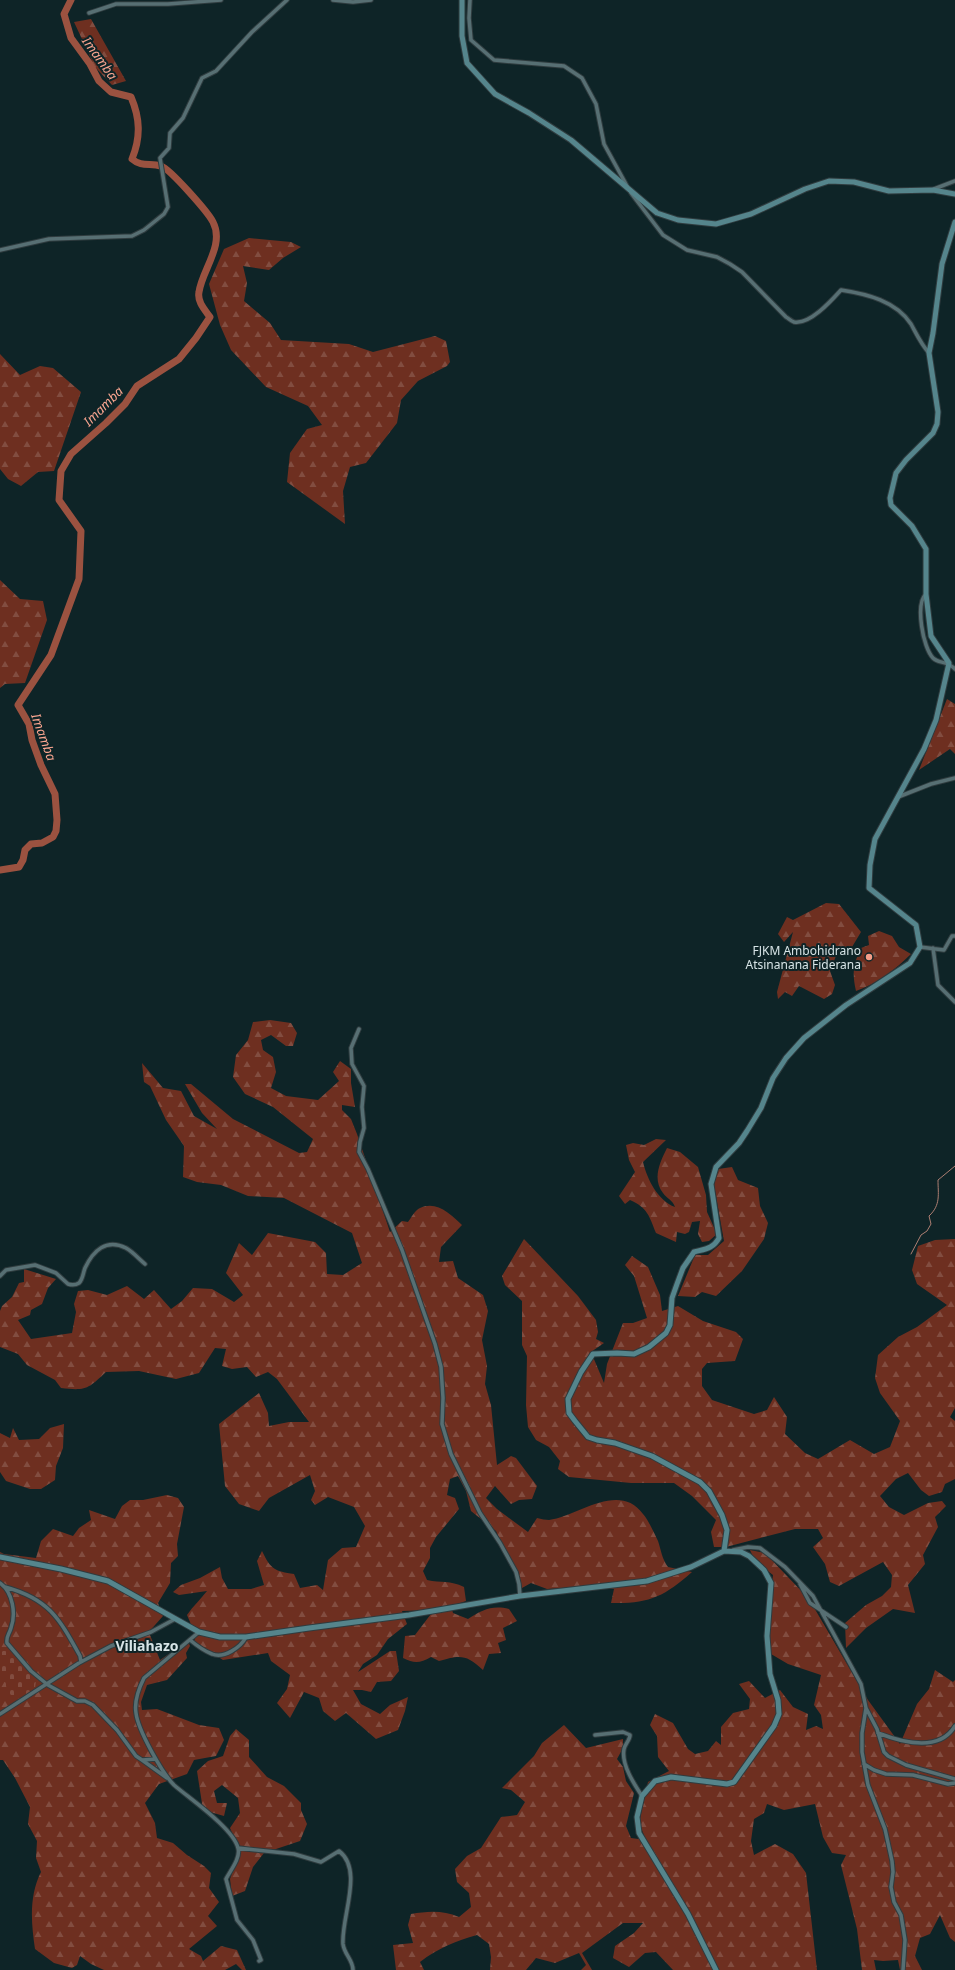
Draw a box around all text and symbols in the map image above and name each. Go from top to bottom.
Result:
water label: Imamba [78,32,122,84]
water label: Imamba [79,382,127,430]
water label: Imamba [27,710,61,764]
place label: FJKM Ambohidrano Atsinanana Fiderana [746,942,861,973]
marker: FJKM Ambohidrano Atsinanana Fiderana [864,952,874,962]
district label: Viliahazo [115,1636,179,1655]

